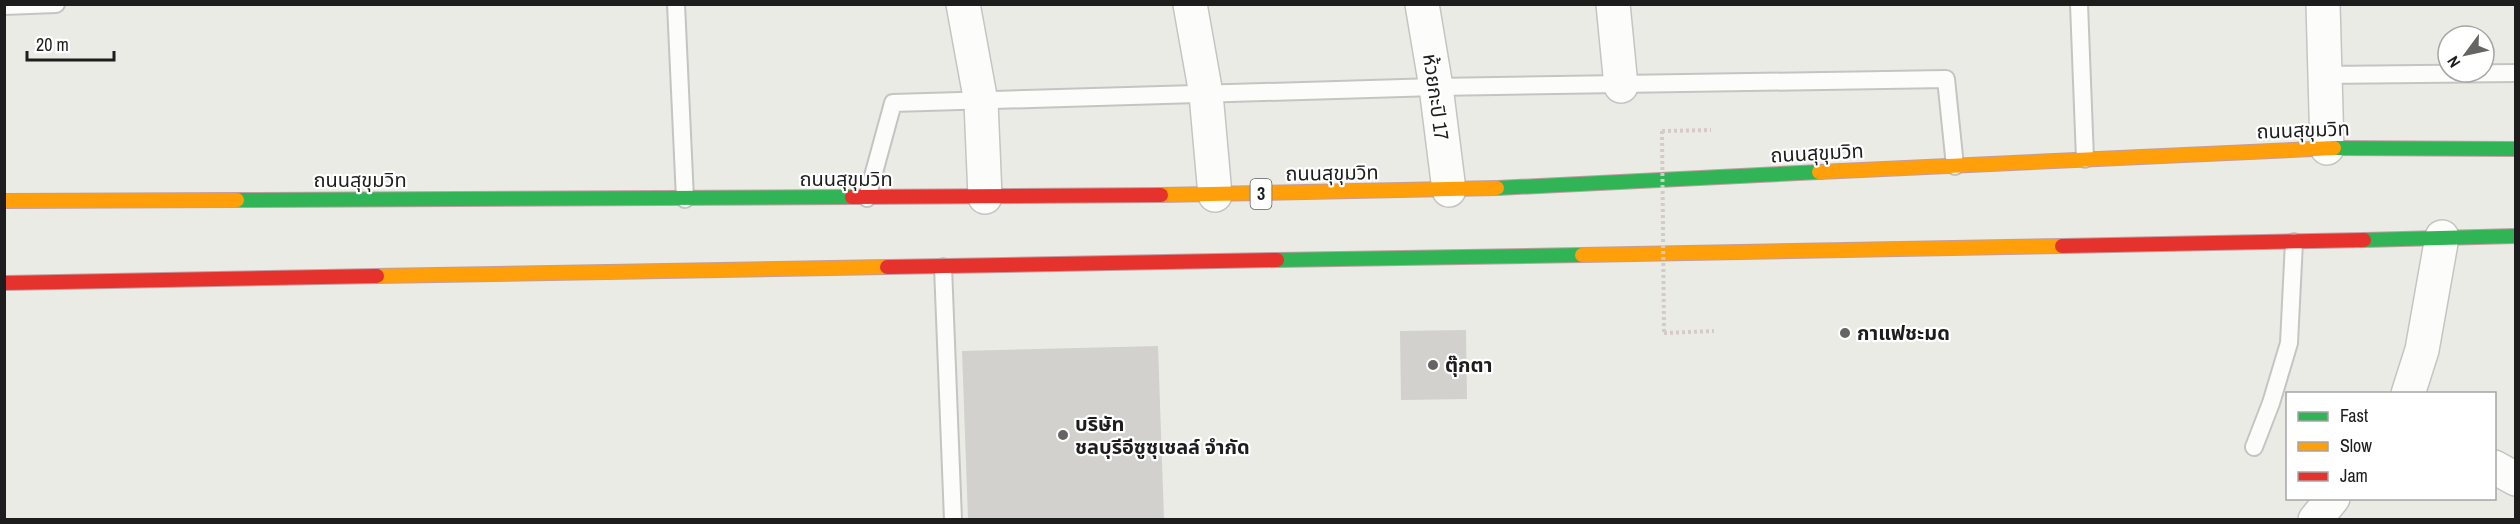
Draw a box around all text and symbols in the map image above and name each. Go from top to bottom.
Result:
scale bar [27,24,114,62]
north arrow [2436,24,2496,84]
text: 20 m [36,32,69,57]
street label: ห้วยกะปิ 17 [1417,52,1456,142]
text: N [2442,52,2465,72]
street label: ถนนสุขุมวิท [2256,114,2350,145]
street label: ถนนสุขุมวิท [1770,137,1864,168]
street label: ถนนสุขุมวิท [1285,158,1379,187]
street label: ถนนสุขุมวิท [799,165,893,192]
street label: ถนนสุขุมวิท [313,166,407,193]
road number: 3 [1250,179,1272,209]
place label: กาแฟชะมด [1857,319,1950,346]
marker: กาแฟชะมด [1838,326,1852,340]
place label: ตุ๊กตา [1445,351,1492,378]
marker: ตุ๊กตา [1426,358,1440,372]
legend [2286,392,2496,500]
text: Fast [2340,403,2368,428]
place label: บริษัท ชลบุรีอีซูซุเชลล์ จำกัด [1075,410,1250,460]
marker: บริษัท ชลบุรีอีซูซุเชลล์ จำกัด [1056,428,1070,442]
text: Slow [2340,433,2372,458]
text: Jam [2340,463,2368,488]

